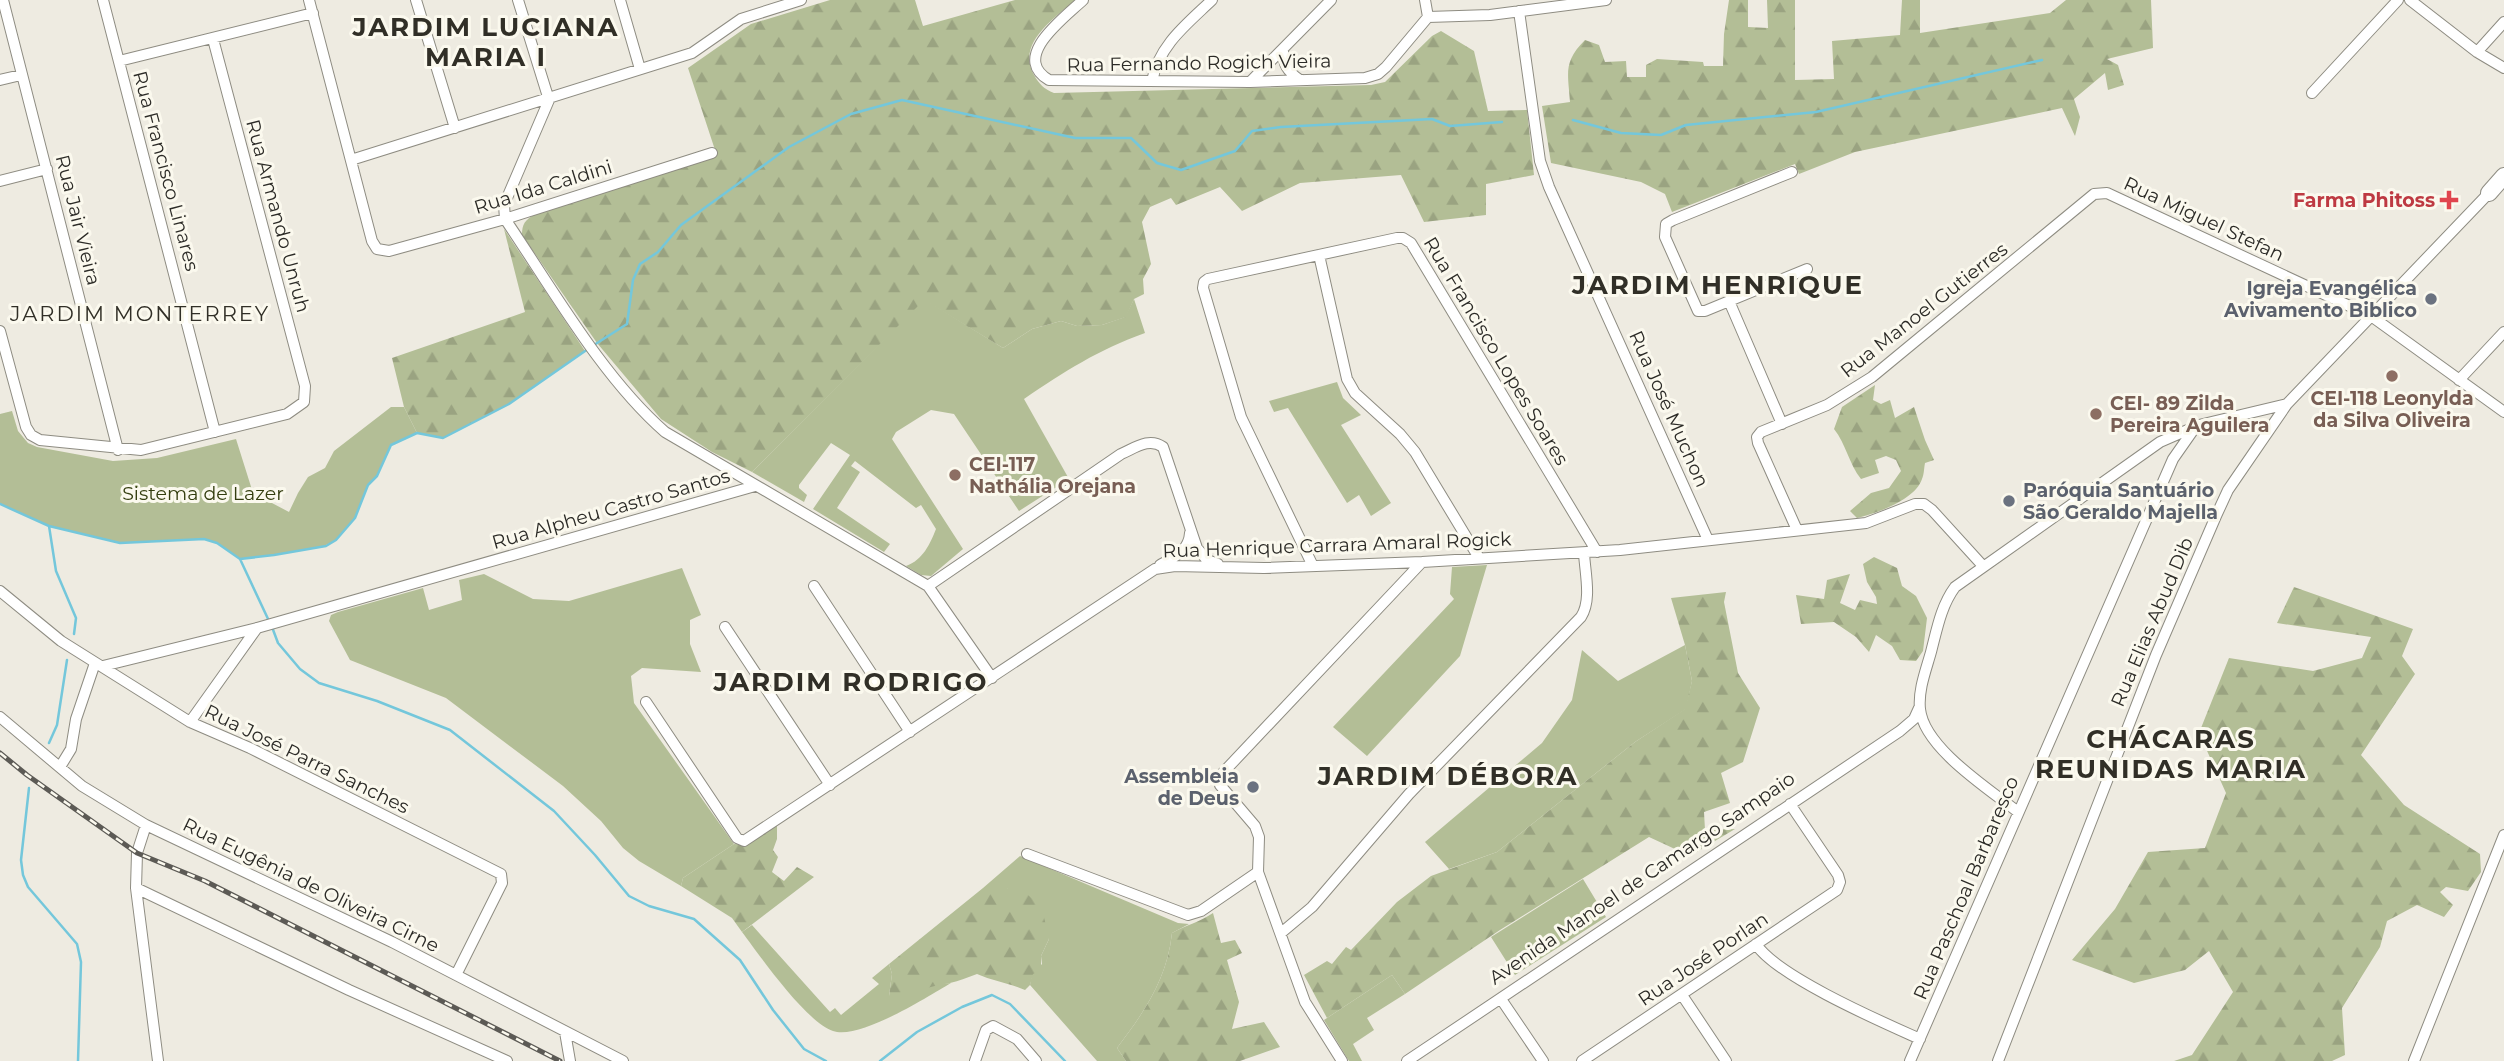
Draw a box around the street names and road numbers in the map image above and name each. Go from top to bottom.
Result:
street label: Rua Fernando Rogich Vieira [1066,49,1332,77]
street label: Rua Francisco Linares [128,68,204,274]
street label: Rua Armando Unruh [241,117,315,315]
street label: Rua Jair Vieira [51,152,105,288]
street label: Rua Ida Caldini [471,155,615,219]
street label: Rua Miguel Stefan [2120,172,2288,266]
street label: Rua Francisco Lopes Soares [1419,233,1573,469]
street label: Rua Manoel Gutierres [1836,238,2012,382]
street label: Rua José Muchon [1624,327,1714,491]
street label: Rua Alpheu Castro Santos [489,464,733,554]
street label: Rua Henrique Carrara Amaral Rogick [1162,527,1512,563]
street label: Rua Elias Abud Dib [2106,534,2198,710]
street label: Rua José Parra Sanches [201,699,413,819]
street label: Avenida Manoel de Camargo Sampaio [1485,767,1799,989]
street label: Rua Paschoal Barbaresco [1908,773,2024,1003]
street label: Rua Eugênia de Oliveira Cirne [179,813,443,957]
street label: Rua José Porlan [1634,907,1772,1011]

